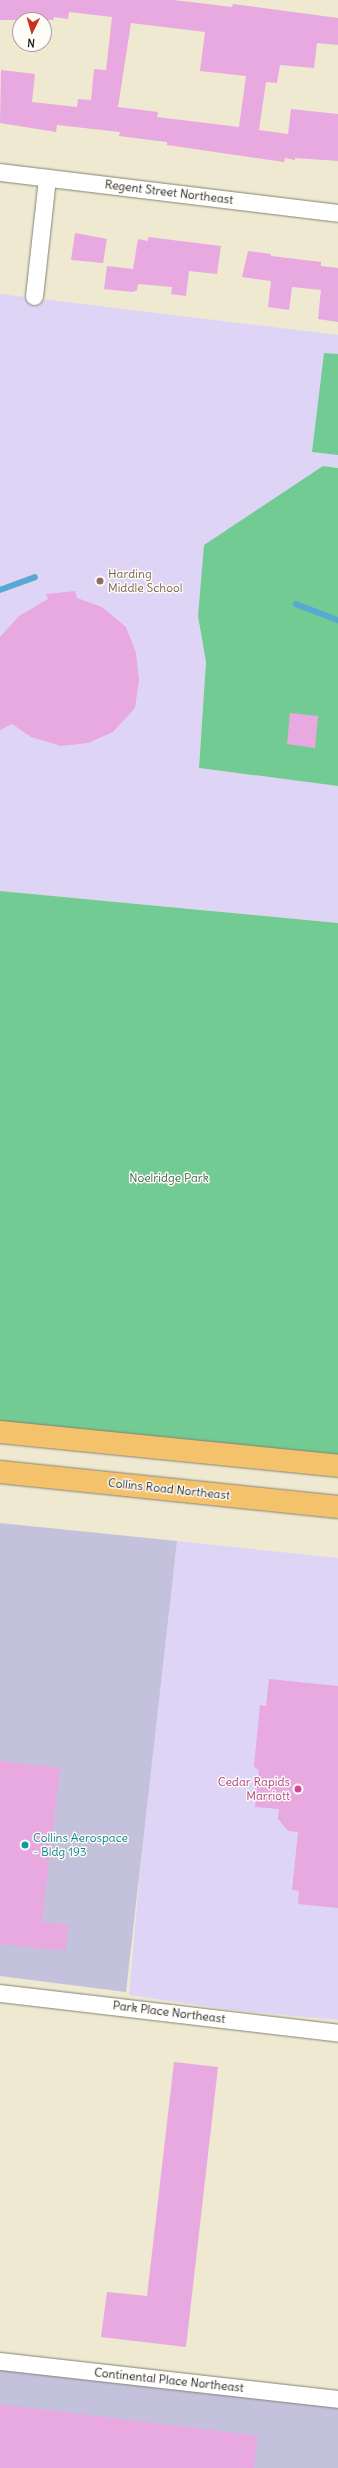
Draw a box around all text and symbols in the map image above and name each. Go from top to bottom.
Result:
north arrow [12,12,52,52]
text: N [27,36,35,50]
street label: Regent Street Northeast [104,177,234,207]
place label: Harding Middle School [108,567,182,595]
marker: Harding Middle School [95,576,105,586]
park label: Noelridge Park [129,1171,209,1185]
street label: Collins Road Northeast [107,1475,231,1503]
place label: Cedar Rapids Marriott [218,1775,290,1803]
marker: Cedar Rapids Marriott [293,1784,303,1794]
place label: Collins Aerospace - Bldg 193 [33,1831,128,1859]
marker: Collins Aerospace - Bldg 193 [20,1840,30,1850]
street label: Park Place Northeast [112,1998,226,2026]
street label: Continental Place Northeast [94,2365,244,2395]

